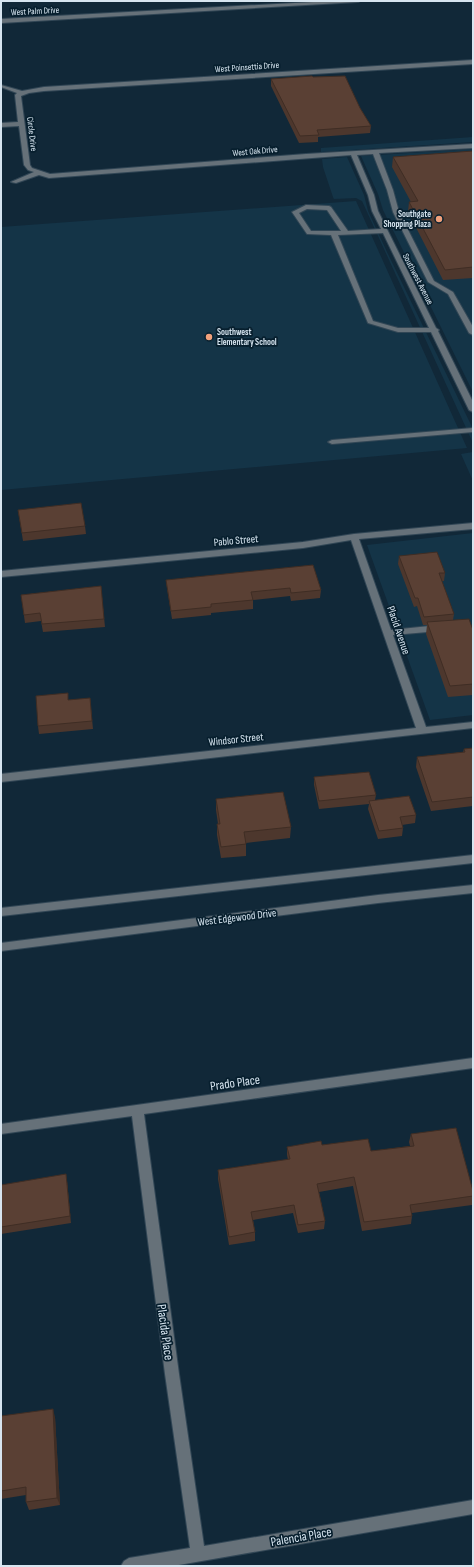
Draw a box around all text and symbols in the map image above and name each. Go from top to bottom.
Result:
street label: West Palm Drive [11,5,60,18]
street label: West Poinsettia Drive [215,60,280,75]
street label: Circle Drive [24,116,39,152]
street label: West Oak Drive [232,144,278,159]
place label: Southgate Shopping Plaza [383,209,431,230]
marker: Southgate Shopping Plaza [434,214,444,224]
street label: Southwest Avenue [400,252,435,307]
place label: Southwest Elementary School [217,327,277,348]
marker: Southwest Elementary School [204,332,214,342]
street label: Pablo Street [213,532,260,549]
street label: Placid Avenue [384,604,413,656]
street label: Windsor Street [208,730,265,749]
street label: West Edgewood Drive [197,906,277,929]
street label: Prado Place [209,1072,261,1094]
street label: Placida Place [153,1303,177,1361]
street label: Palencia Place [269,1524,333,1550]

